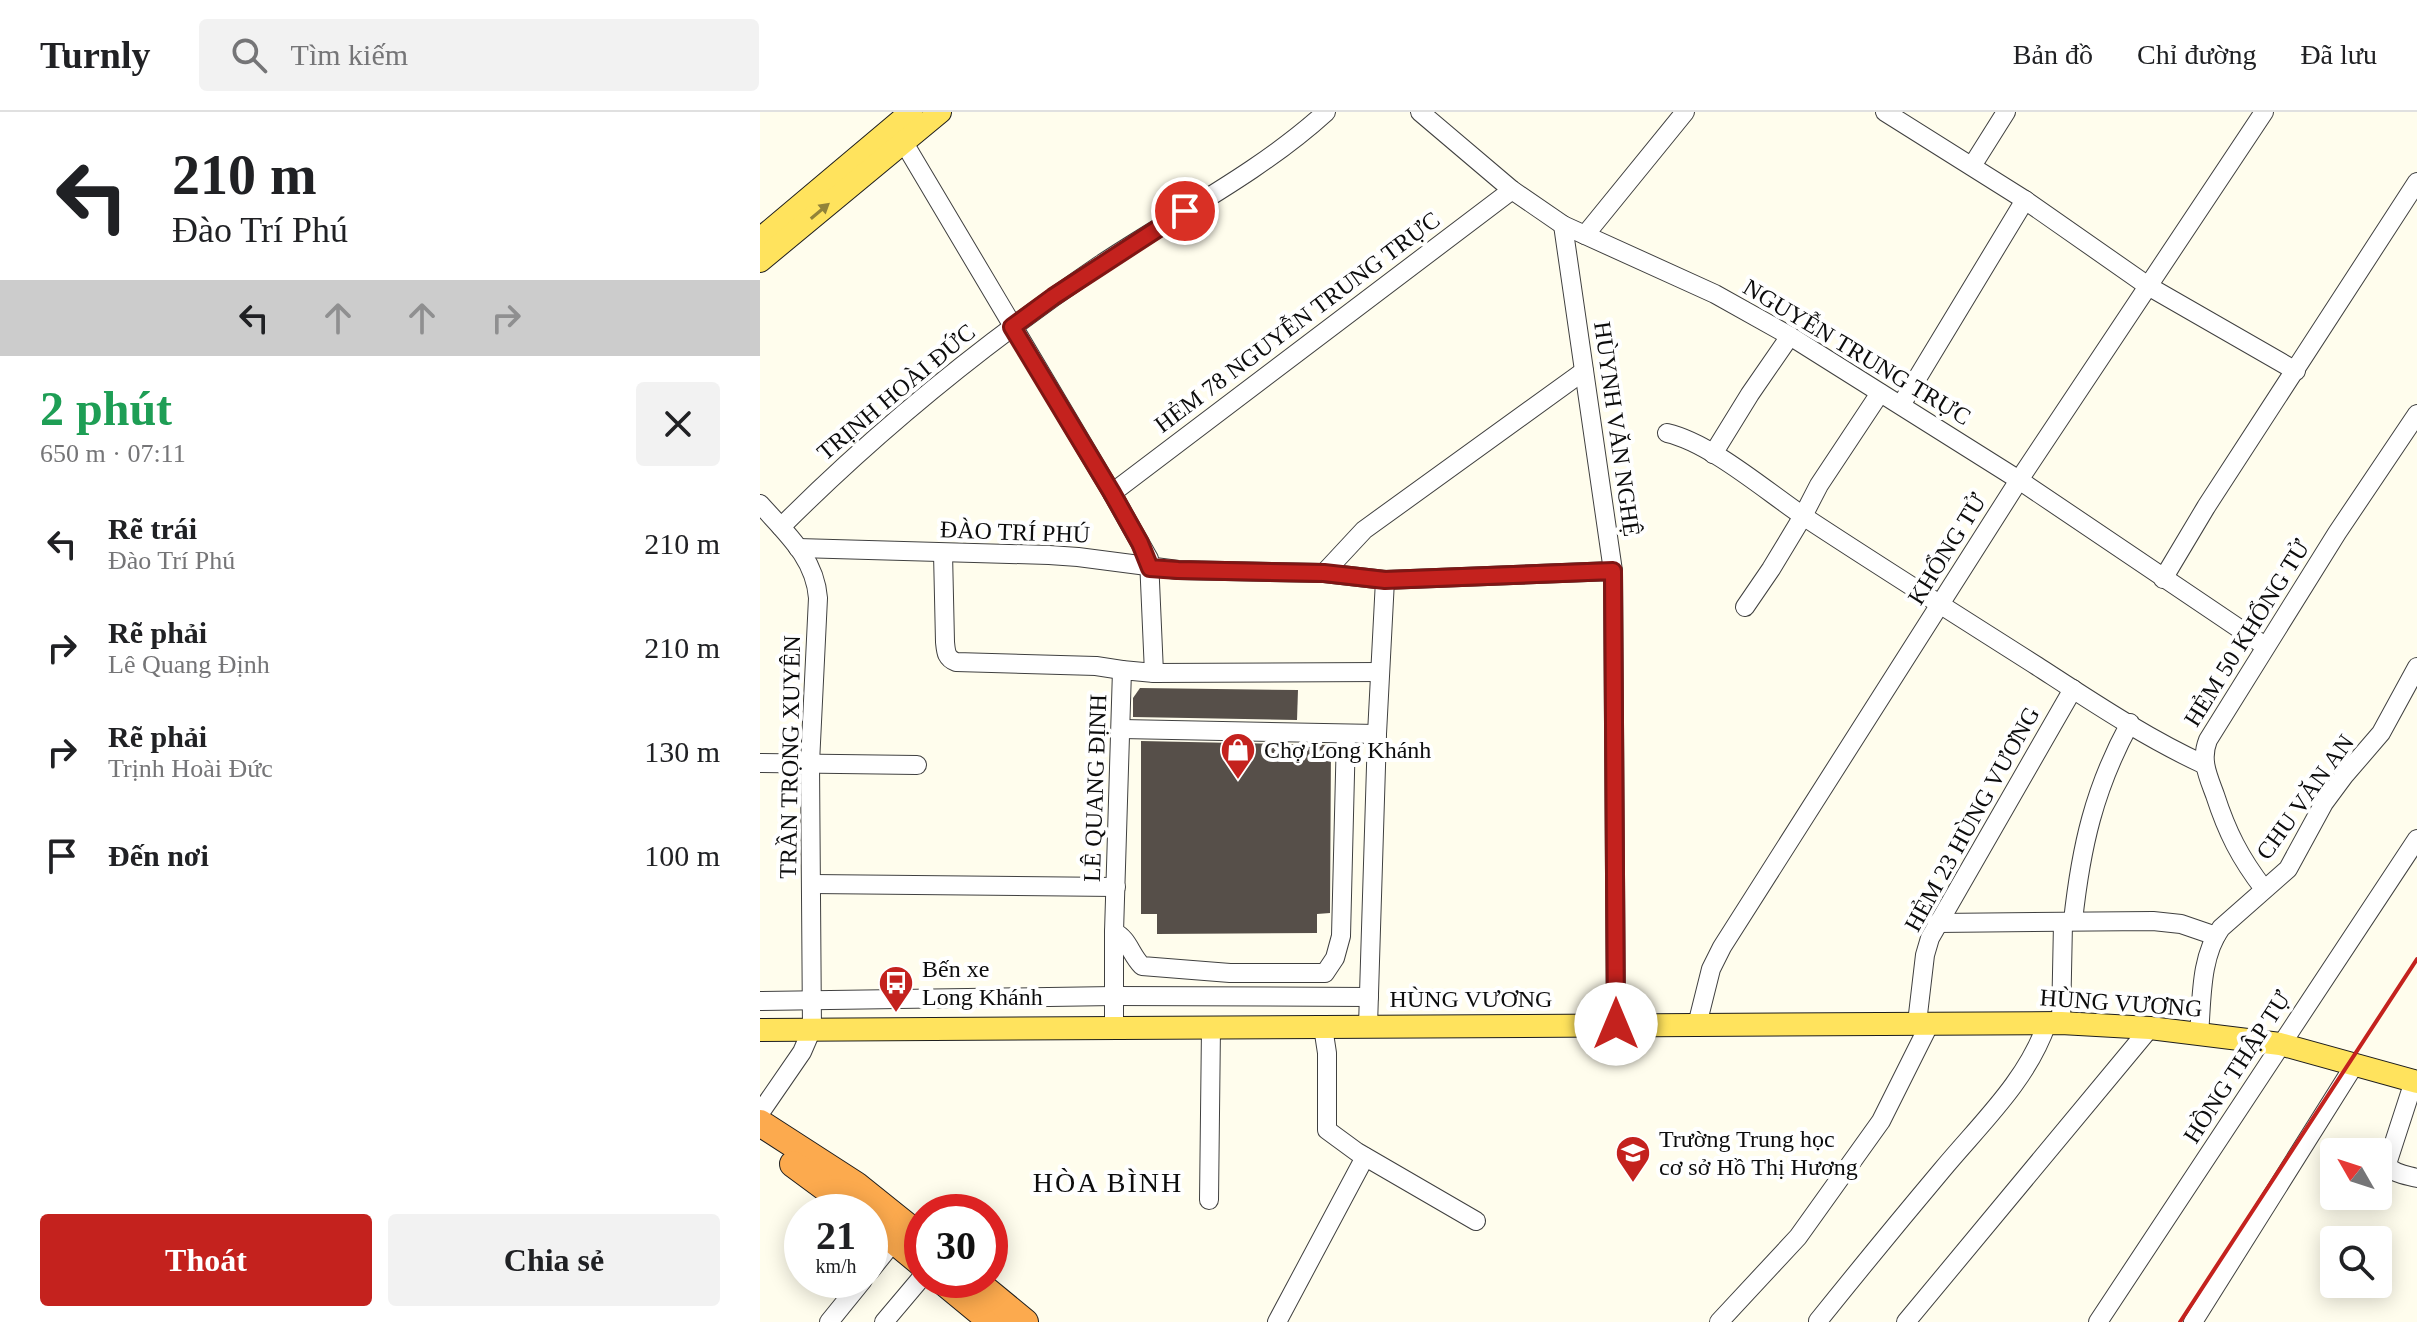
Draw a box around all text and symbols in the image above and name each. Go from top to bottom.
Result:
search box [199,19,759,91]
icon: search [227,33,271,77]
text: Turnly [40,34,151,76]
text: Tìm kiếm [291,38,408,71]
text: Bản đồ [2013,39,2093,70]
text: Chỉ đường [2137,39,2256,70]
text: Đã lưu [2300,39,2377,70]
icon: left [40,144,144,248]
text: 210 m [172,144,317,206]
pin [1151,177,1219,245]
icon: arrive [1163,189,1207,233]
one-way arrow [810,203,830,220]
street label: HẺM 78 NGUYỄN TRUNG TRỰC [1150,206,1444,438]
text: Đào Trí Phú [172,210,348,250]
street label: NGUYỄN TRUNG TRỰC [1739,274,1975,430]
icon: left [232,296,276,340]
icon: ahead [316,296,360,340]
icon: ahead [400,296,444,340]
icon: right [484,296,528,340]
street label: TRỊNH HOÀI ĐỨC [812,319,980,465]
street label: HÙYNH VĂN NGHỆ [1589,320,1645,538]
text: 2 phút [40,382,172,435]
button: close [636,382,720,466]
text: 650 m · 07:11 [40,439,186,468]
street label: KHỔNG TỬ [1903,489,1991,609]
text: Rẽ trái [108,512,197,545]
street label: ĐÀO TRÍ PHÚ [939,516,1091,548]
icon: left [40,522,84,566]
text: 210 m [644,527,720,560]
street label: HẺM 50 KHỔNG TỬ [2179,535,2315,731]
text: Đào Trí Phú [108,546,235,575]
text: Rẽ phải [108,616,207,649]
icon: right [40,626,84,670]
text: 210 m [644,631,720,664]
street label: TRẦN TRỌNG XUYÊN [775,635,805,879]
text: Lê Quang Định [108,650,270,679]
street label: LÊ QUANG ĐỊNH [1079,694,1111,882]
street label: HẺM 23 HÙNG VƯƠNG [1899,702,2045,936]
text: Rẽ phải [108,720,207,753]
icon: right [40,730,84,774]
street label: CHU VĂN AN [2251,730,2359,864]
shop icon: Chợ Long Khánh [1219,731,1257,781]
text: 130 m [644,735,720,768]
place label: Chợ Long Khánh [1264,737,1431,763]
text: Trịnh Hoài Đức [108,754,273,783]
icon: arrive [40,834,84,878]
text: Đến nơi [108,839,209,872]
text: 100 m [644,839,720,872]
place label: Bến xe Long Khánh [922,956,1043,1010]
bus stop icon: Bến xe Long Khánh [877,964,915,1014]
position arrow [1574,982,1658,1066]
street label: HÙNG VƯƠNG [2039,984,2203,1022]
street label: HÙNG VƯƠNG [1390,986,1552,1012]
street label: HỒNG THẬP TỰ [2178,986,2296,1148]
place label: Trường Trung học cơ sở Hồ Thị Hương [1659,1126,1858,1180]
school or university icon: Trường Trung học cơ sở Hồ Thị Hương [1614,1134,1652,1184]
north arrow [2320,1138,2392,1210]
map controls [2320,1138,2392,1298]
district label: HÒA BÌNH [1033,1167,1183,1198]
speed limit sign: 30 [904,1194,1008,1298]
text: 21 [816,1213,856,1258]
button: Thoát [40,1214,372,1306]
button: Chia sẻ [388,1214,720,1306]
button: search [2320,1226,2392,1298]
text: km/h [815,1255,857,1277]

